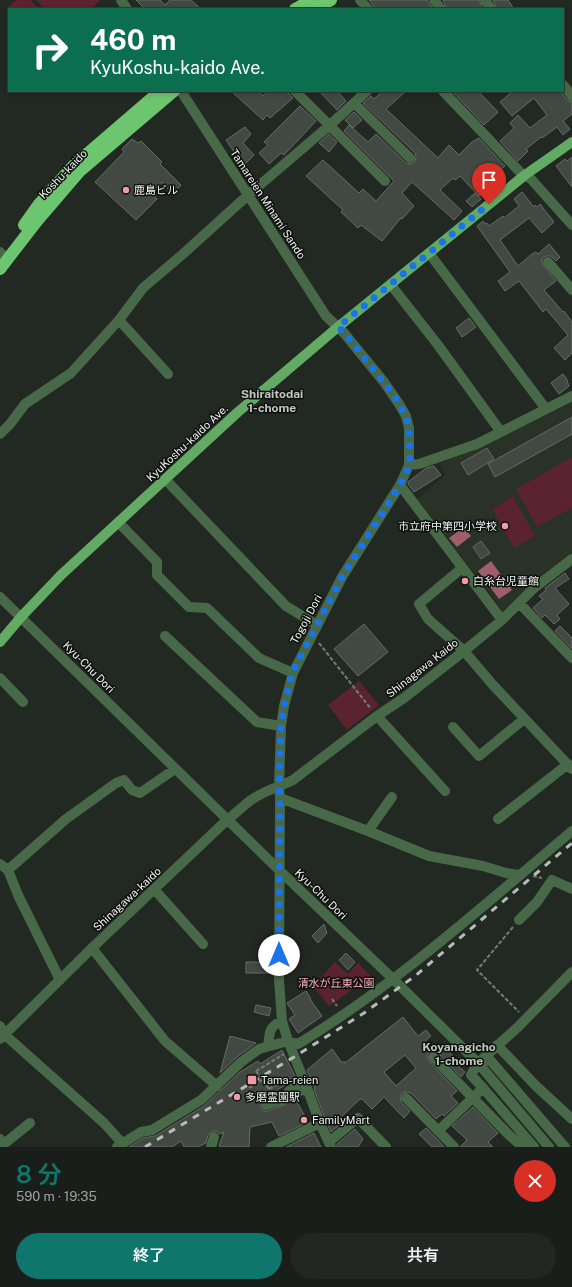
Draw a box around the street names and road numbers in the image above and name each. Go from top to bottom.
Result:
street label: Koshu-kaido [37,147,89,201]
street label: Tamareien Minami Sando [228,147,308,261]
street label: KyuKoshu-kaido Ave. [144,402,230,484]
street label: Togoji Dori [288,592,324,646]
street label: Shinagawa Kaido [384,636,460,700]
street label: Kyu-Chu Dori [61,639,117,695]
street label: Shinagawa-kaido [91,865,163,933]
street label: Kyu-Chu Dori [293,866,349,922]

